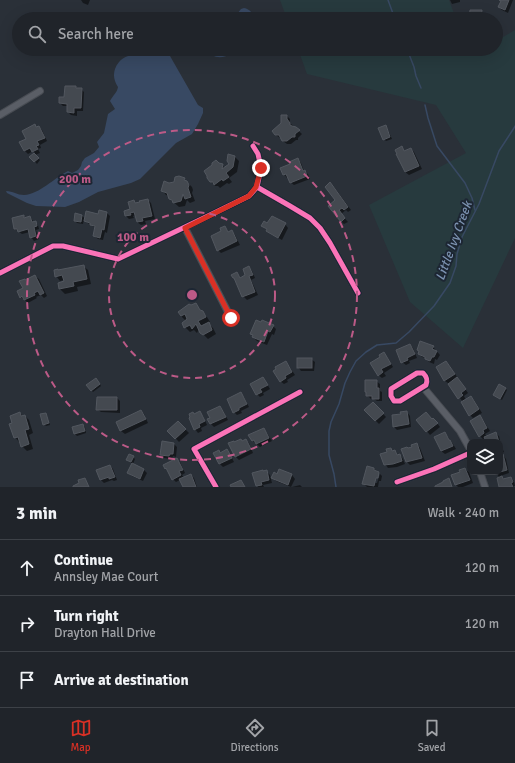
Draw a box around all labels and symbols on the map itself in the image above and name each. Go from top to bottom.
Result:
route end [252,159,270,177]
text: 200 m [59,172,91,187]
water label: Little Ivy Creek [432,198,476,283]
text: 100 m [117,230,149,245]
centre of rings [185,288,199,302]
route start [222,309,240,327]

